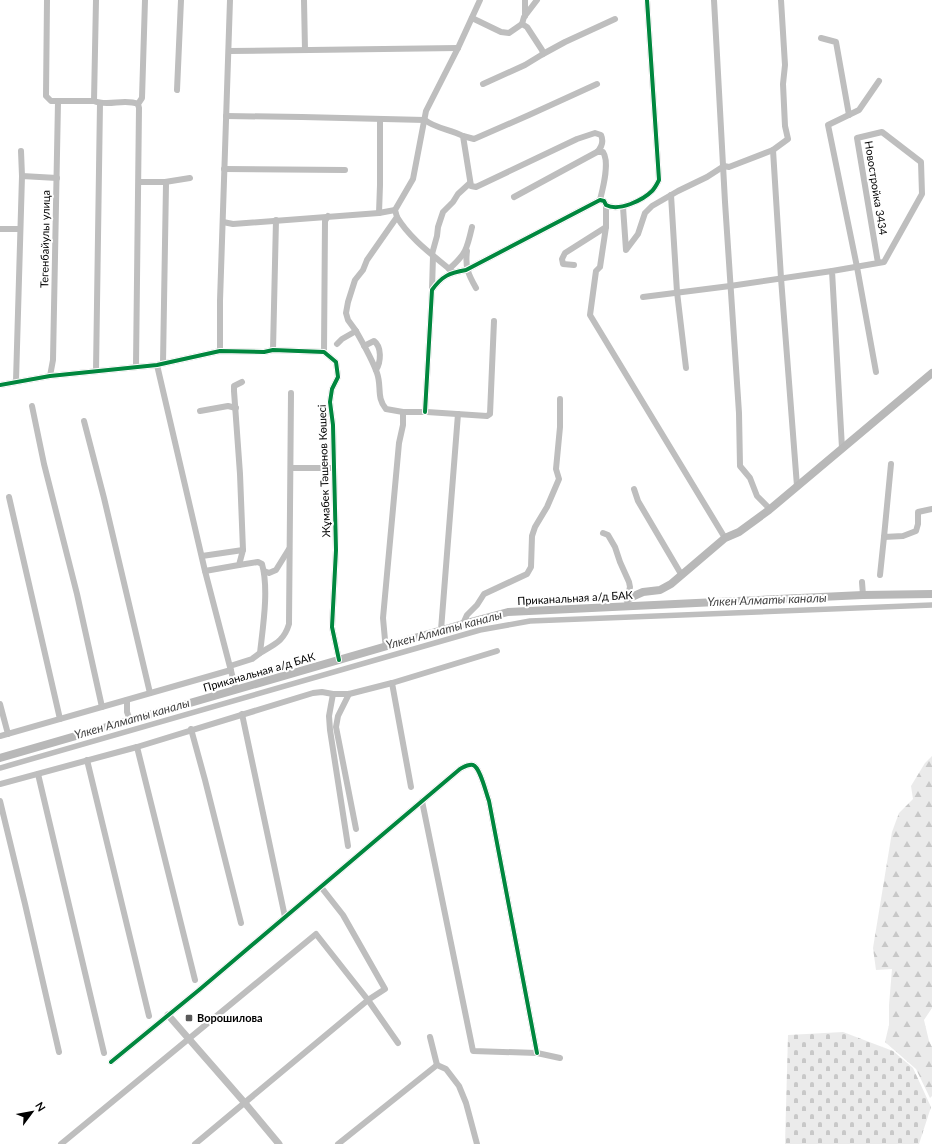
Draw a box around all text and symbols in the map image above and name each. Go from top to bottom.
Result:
street label: Новостройка 3434 [863,140,890,237]
street label: Тегенбайулы улица [37,190,52,288]
street label: Жұмабек Тәшенов Көшесі [315,404,332,538]
street label: Приканальная а/д БАК [517,588,634,607]
water label: Үлкен Алматы каналы [707,590,827,609]
water label: Үлкен Алматы каналы [384,607,504,652]
street label: Приканальная а/д БАК [201,649,317,694]
water label: Үлкен Алматы каналы [72,695,192,742]
place label: Ворошилова [197,1011,263,1024]
marker: Ворошилова [184,1013,194,1023]
north arrow [12,1092,52,1132]
text: N [33,1099,49,1113]

